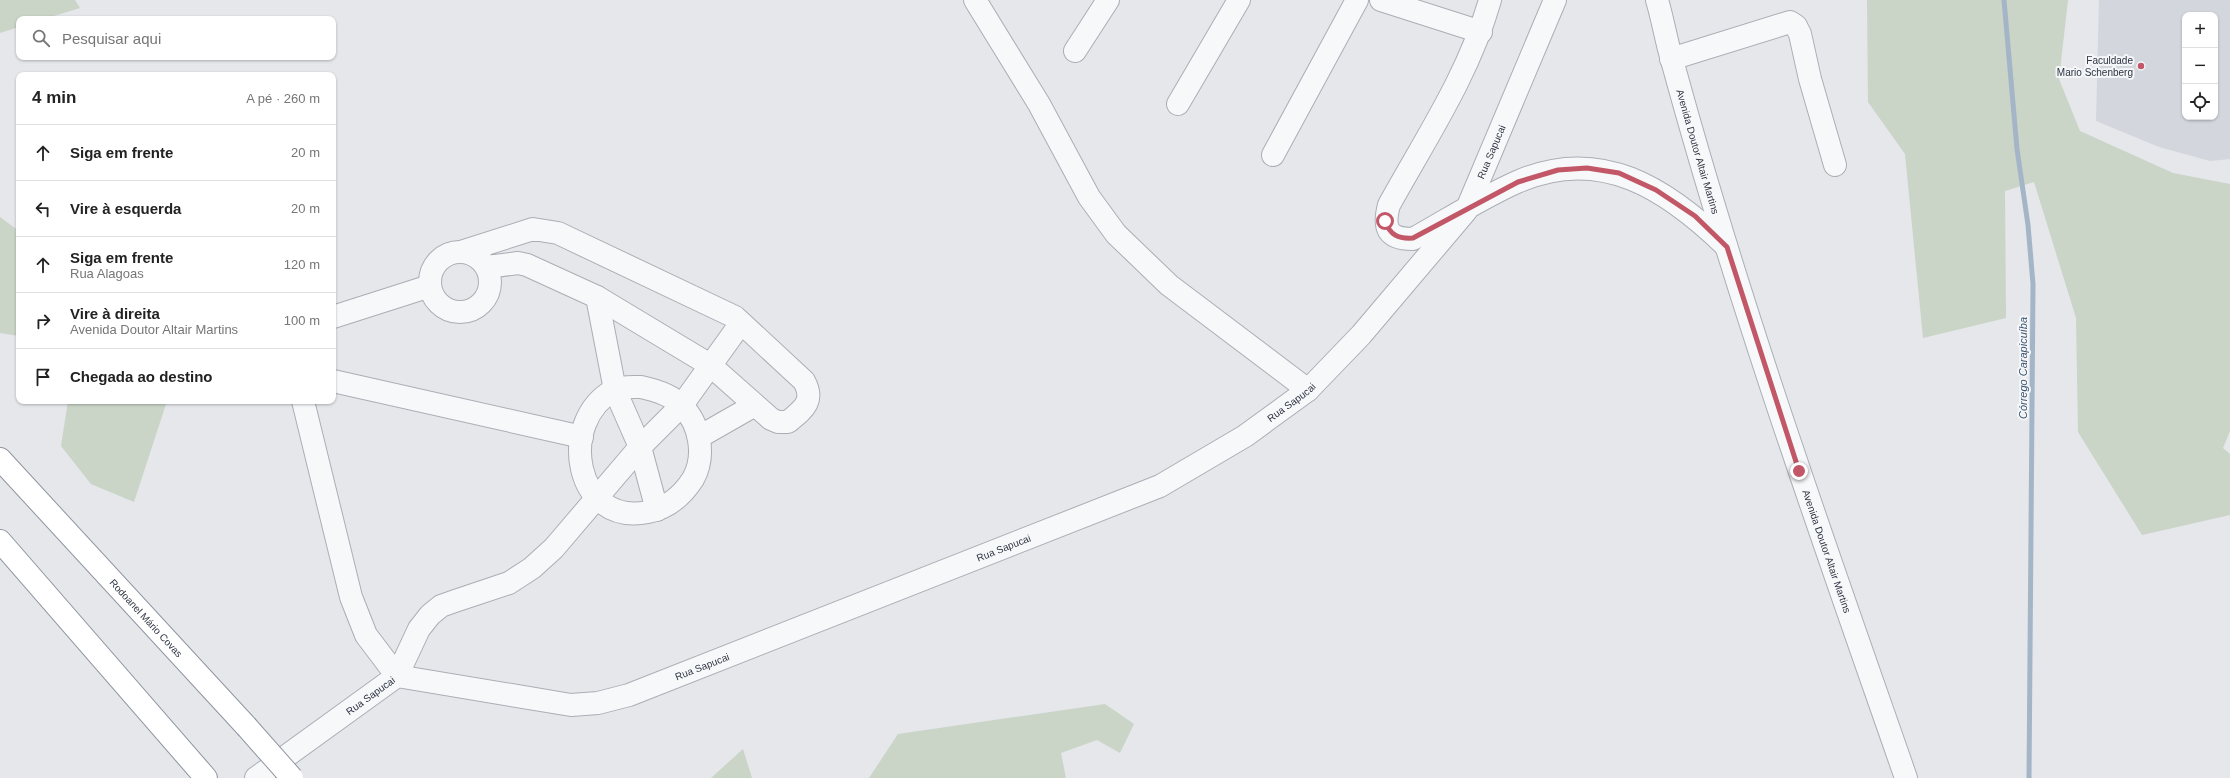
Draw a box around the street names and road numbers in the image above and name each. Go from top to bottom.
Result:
street label: Avenida Doutor Altair Martins [1675,88,1722,215]
street label: Rua Sapucai [1475,123,1507,180]
street label: Rua Sapucai [1265,381,1317,424]
street label: Avenida Doutor Altair Martins [1801,488,1853,614]
street label: Rua Sapucai [975,532,1032,563]
street label: Rodoanel Mário Covas [108,577,185,659]
street label: Rua Sapucai [673,651,731,682]
street label: Rua Sapucai [344,674,397,717]

